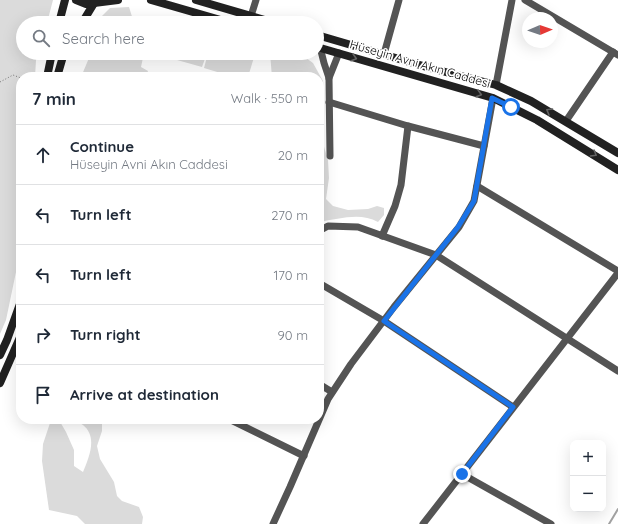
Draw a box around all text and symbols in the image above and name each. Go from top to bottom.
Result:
north arrow [522,12,558,48]
search box [16,16,324,60]
icon: search [30,27,52,49]
text: Search here [62,29,145,48]
street label: Hüseyin Avni Akın Caddesi [348,36,492,91]
one-way arrow [351,53,358,62]
text: 7 min [32,88,76,109]
one-way arrow [475,89,482,98]
text: Walk · 550 m [231,90,308,106]
route start [502,98,520,116]
one-way arrow [546,108,553,115]
text: Continue [70,137,134,156]
icon: ahead [32,144,54,166]
text: 20 m [278,147,308,163]
one-way arrow [590,150,597,157]
text: Hüseyin Avni Akın Caddesi [70,156,228,172]
icon: left [32,204,54,226]
text: Turn left [70,205,132,224]
text: 270 m [271,207,308,223]
icon: left [32,264,54,286]
text: Turn left [70,265,132,284]
text: 170 m [273,267,308,283]
icon: right [32,324,54,346]
text: Turn right [70,325,141,344]
text: 90 m [278,327,308,343]
icon: arrive [32,384,54,406]
text: Arrive at destination [70,385,219,404]
map controls [570,440,606,512]
button: + [570,440,606,476]
route end [453,465,471,483]
button: − [570,476,606,512]

